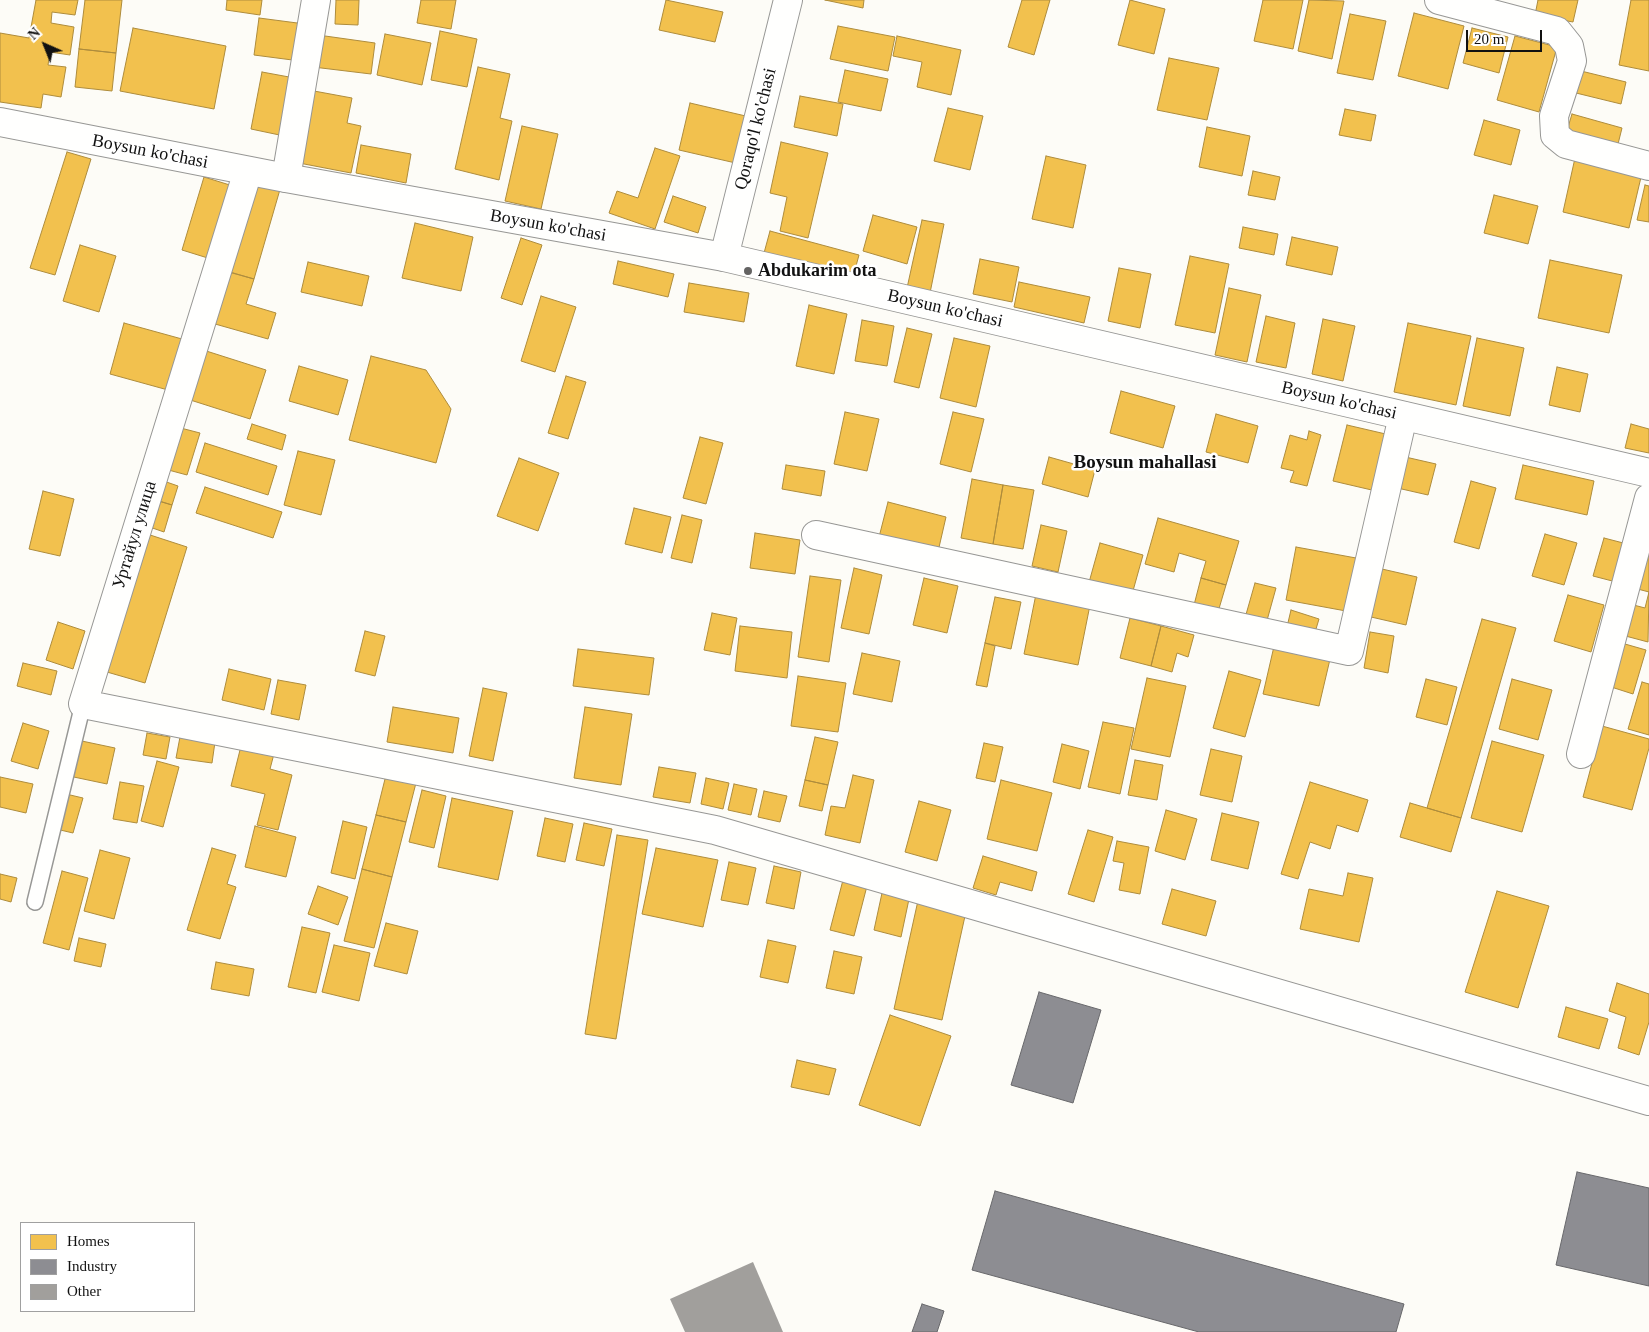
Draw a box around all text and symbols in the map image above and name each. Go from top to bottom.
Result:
north arrow [20,20,70,70]
scale bar [1469,20,1545,52]
text: N [25,25,43,43]
text: 20 m [1474,31,1504,47]
street label: Qoraqo'l ko'chasi [730,66,782,192]
street label: Boysun ko'chasi [90,130,210,174]
street label: Boysun ko'chasi [488,205,608,247]
place label: Abdukarim ota [758,260,877,282]
marker: Abdukarim ota [742,265,754,277]
street label: Boysun ko'chasi [885,285,1005,333]
street label: Boysun ko'chasi [1279,377,1399,425]
district label: Boysun mahallasi [1073,452,1217,474]
street label: Уртайул улица [108,478,162,592]
legend [20,1222,195,1312]
text: Homes [67,1233,110,1249]
text: Industry [67,1258,117,1274]
text: Other [67,1283,101,1299]

